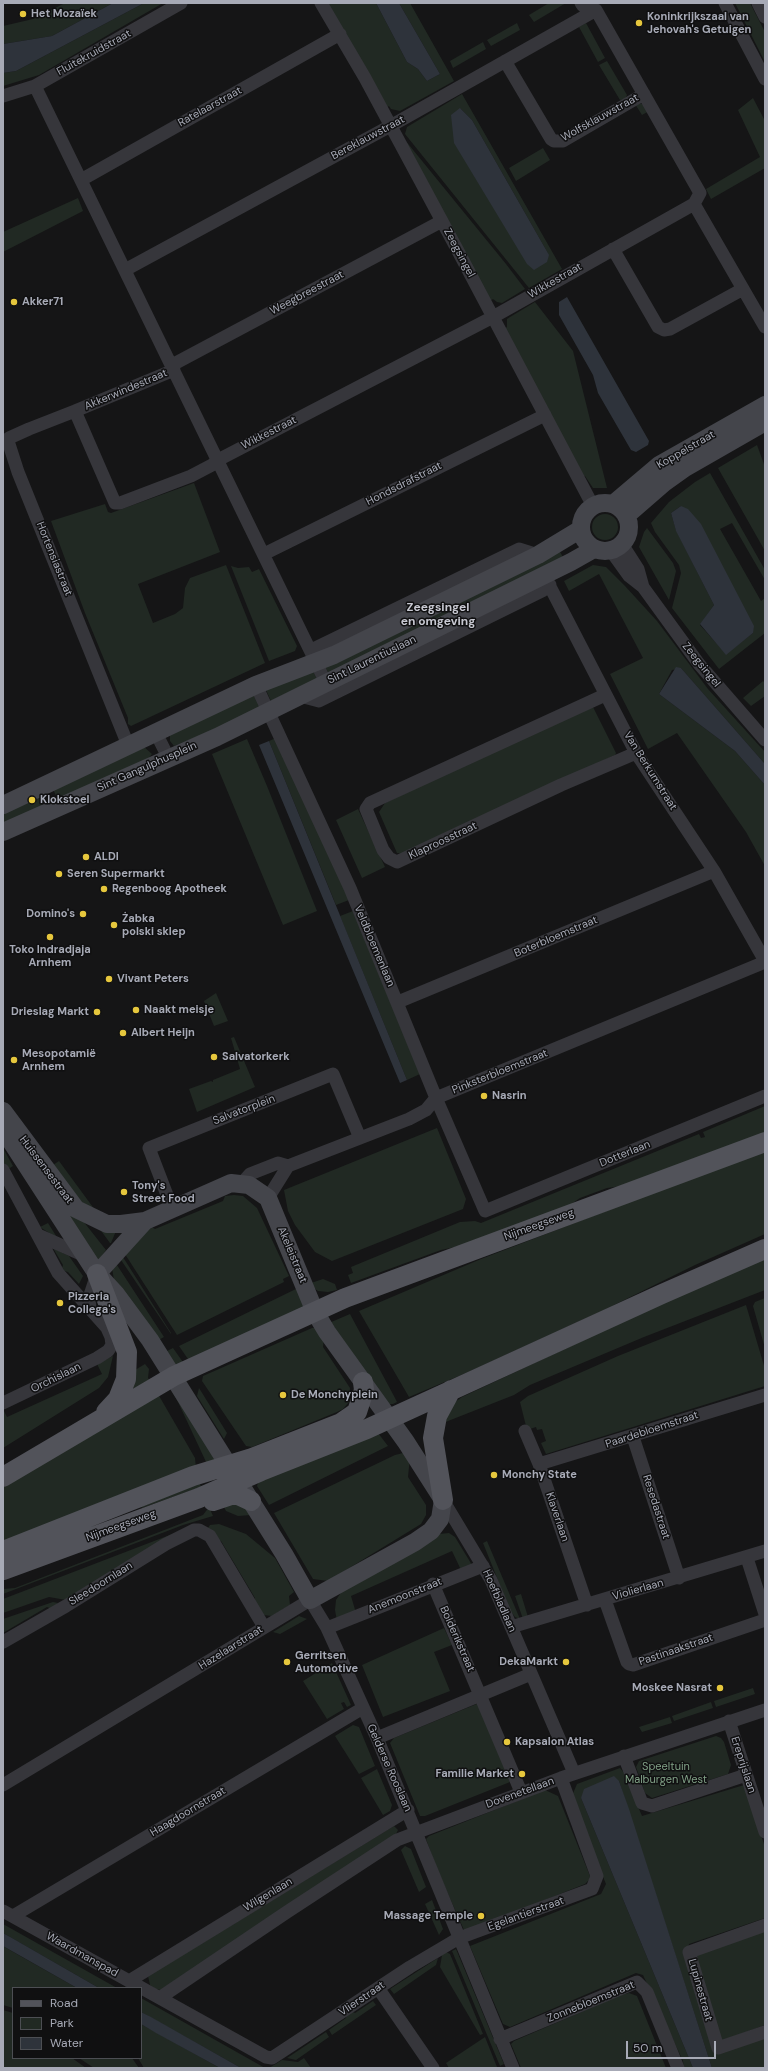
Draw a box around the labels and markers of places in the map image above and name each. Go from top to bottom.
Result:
place label: Het Mozaïek [31,7,97,21]
marker: Het Mozaïek [18,9,28,19]
place label: Koninkrijkszaal van Jehovah's Getuigen [647,10,751,36]
marker: Koninkrijkszaal van Jehovah's Getuigen [634,18,644,28]
place label: Akker71 [22,295,63,309]
marker: Akker71 [9,297,19,307]
place label: Klokstoel [40,793,90,807]
marker: Klokstoel [27,795,37,805]
place label: ALDI [94,850,119,864]
marker: ALDI [81,852,91,862]
place label: Seren Supermarkt [67,867,165,881]
marker: Seren Supermarkt [54,869,64,879]
place label: Regenboog Apotheek [112,882,227,896]
marker: Regenboog Apotheek [99,884,109,894]
place label: Domino's [26,907,75,921]
marker: Domino's [78,909,88,919]
place label: Żabka polski sklep [122,912,186,938]
marker: Żabka polski sklep [109,920,119,930]
marker: Toko Indradjaja Arnhem [45,932,55,942]
place label: Toko Indradjaja Arnhem [9,943,91,969]
place label: Vivant Peters [117,972,189,986]
marker: Vivant Peters [104,974,114,984]
place label: Naakt meisje [144,1003,214,1017]
place label: Drieslag Markt [11,1005,89,1019]
marker: Naakt meisje [131,1005,141,1015]
marker: Drieslag Markt [92,1007,102,1017]
place label: Albert Heijn [131,1026,195,1040]
marker: Albert Heijn [118,1028,128,1038]
place label: Mesopotamië Arnhem [22,1047,96,1073]
place label: Salvatorkerk [222,1050,289,1064]
marker: Salvatorkerk [209,1052,219,1062]
marker: Mesopotamië Arnhem [9,1055,19,1065]
place label: Nasrin [492,1089,527,1103]
marker: Nasrin [479,1091,489,1101]
place label: Tony's Street Food [132,1179,195,1205]
marker: Tony's Street Food [119,1187,129,1197]
place label: Pizzeria Collega's [68,1290,116,1316]
marker: Pizzeria Collega's [55,1298,65,1308]
place label: De Monchyplein [291,1388,378,1402]
marker: De Monchyplein [278,1390,288,1400]
place label: Monchy State [502,1468,577,1482]
marker: Monchy State [489,1470,499,1480]
place label: Gerritsen Automotive [295,1649,358,1675]
place label: DekaMarkt [499,1655,558,1669]
marker: Gerritsen Automotive [282,1657,292,1667]
marker: DekaMarkt [561,1657,571,1667]
place label: Moskee Nasrat [632,1681,712,1695]
marker: Moskee Nasrat [715,1683,725,1693]
place label: Kapsalon Atlas [515,1735,594,1749]
marker: Kapsalon Atlas [502,1737,512,1747]
place label: Familie Market [435,1767,514,1781]
marker: Familie Market [517,1769,527,1779]
place label: Massage Temple [384,1909,473,1923]
marker: Massage Temple [476,1911,486,1921]

